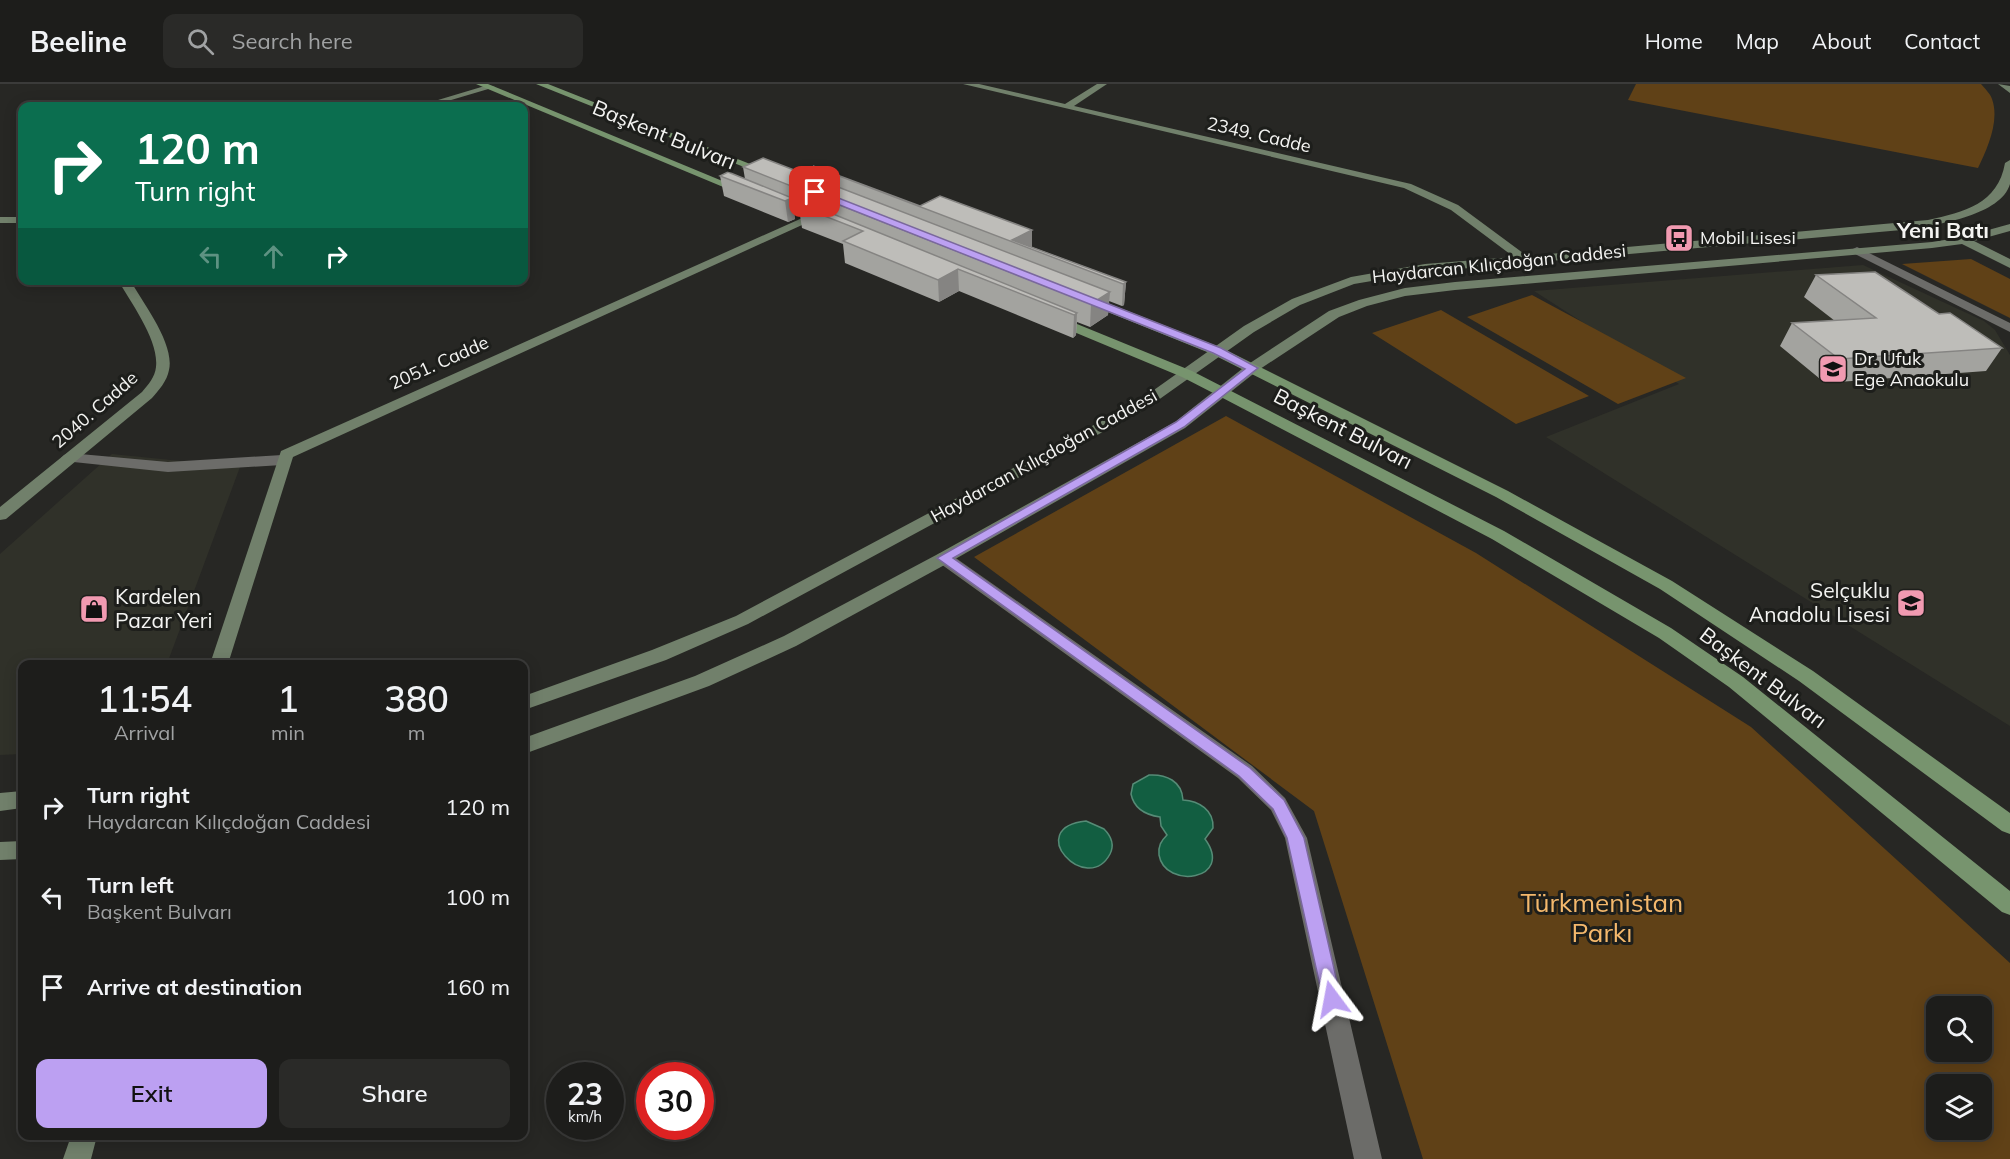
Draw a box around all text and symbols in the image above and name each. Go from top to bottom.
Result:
search box [163,14,583,68]
text: Beeline [30,24,127,59]
icon: search [184,25,217,58]
text: Search here [232,27,353,55]
text: Home [1645,28,1703,54]
text: Map [1736,28,1779,54]
text: About [1812,28,1871,54]
text: Contact [1904,28,1980,54]
street label: Başkent Bulvarı [589,94,740,175]
street label: 2349. Cadde [1205,111,1313,158]
text: 120 m [135,122,260,175]
icon: right [36,126,114,204]
pin [789,166,840,217]
text: Turn right [135,174,255,208]
icon: arrive [798,175,831,208]
district label: Yeni Batı [1896,216,1989,244]
bus stop icon: Mobil Lisesi [1663,222,1695,254]
place label: Mobil Lisesi [1700,226,1796,249]
street label: Haydarcan Kılıçdoğan Caddesi [1371,239,1627,288]
icon: left [194,240,227,273]
icon: ahead [257,240,290,273]
icon: right [320,240,353,273]
street label: 2051. Cadde [386,330,492,395]
place label: Dr. Ufuk Ege Anaokulu [1854,347,1969,391]
school or university icon: Dr. Ufuk Ege Anaokulu [1817,353,1849,385]
street label: 2040. Cadde [47,366,142,453]
street label: Başkent Bulvarı [1270,382,1417,474]
street label: Haydarcan Kılıçdoğan Caddesi [927,384,1161,527]
place label: Selçuklu Anadolu Lisesi [1749,577,1890,627]
place label: Kardelen Pazar Yeri [115,583,212,633]
school or university icon: Selçuklu Anadolu Lisesi [1895,587,1927,619]
shop icon: Kardelen Pazar Yeri [78,593,110,625]
street label: Başkent Bulvarı [1695,621,1832,733]
text: 11:54 [97,676,192,721]
text: 1 [277,676,299,721]
text: 380 [384,676,449,721]
text: Arrival [114,720,175,745]
text: min [271,720,305,745]
text: m [408,720,425,745]
text: Turn right [87,781,190,809]
icon: right [36,791,69,824]
text: 120 m [445,793,510,821]
text: Haydarcan Kılıçdoğan Caddesi [87,809,371,834]
text: Turn left [87,871,174,899]
icon: left [36,881,69,914]
text: 100 m [445,883,510,911]
park label: Türkmenistan Parkı [1521,886,1683,949]
text: Başkent Bulvarı [87,899,232,924]
position arrow [1300,967,1364,1031]
icon: arrive [36,971,69,1004]
text: Arrive at destination [87,973,302,1001]
text: 160 m [445,973,510,1001]
map controls [1926,996,1992,1140]
button: search [1926,996,1992,1062]
button: Exit [36,1059,267,1128]
button: Share [279,1059,510,1128]
speed limit sign: 30 [636,1062,714,1140]
button: layers [1926,1074,1992,1140]
text: 23 [567,1075,603,1113]
text: km/h [568,1107,602,1126]

